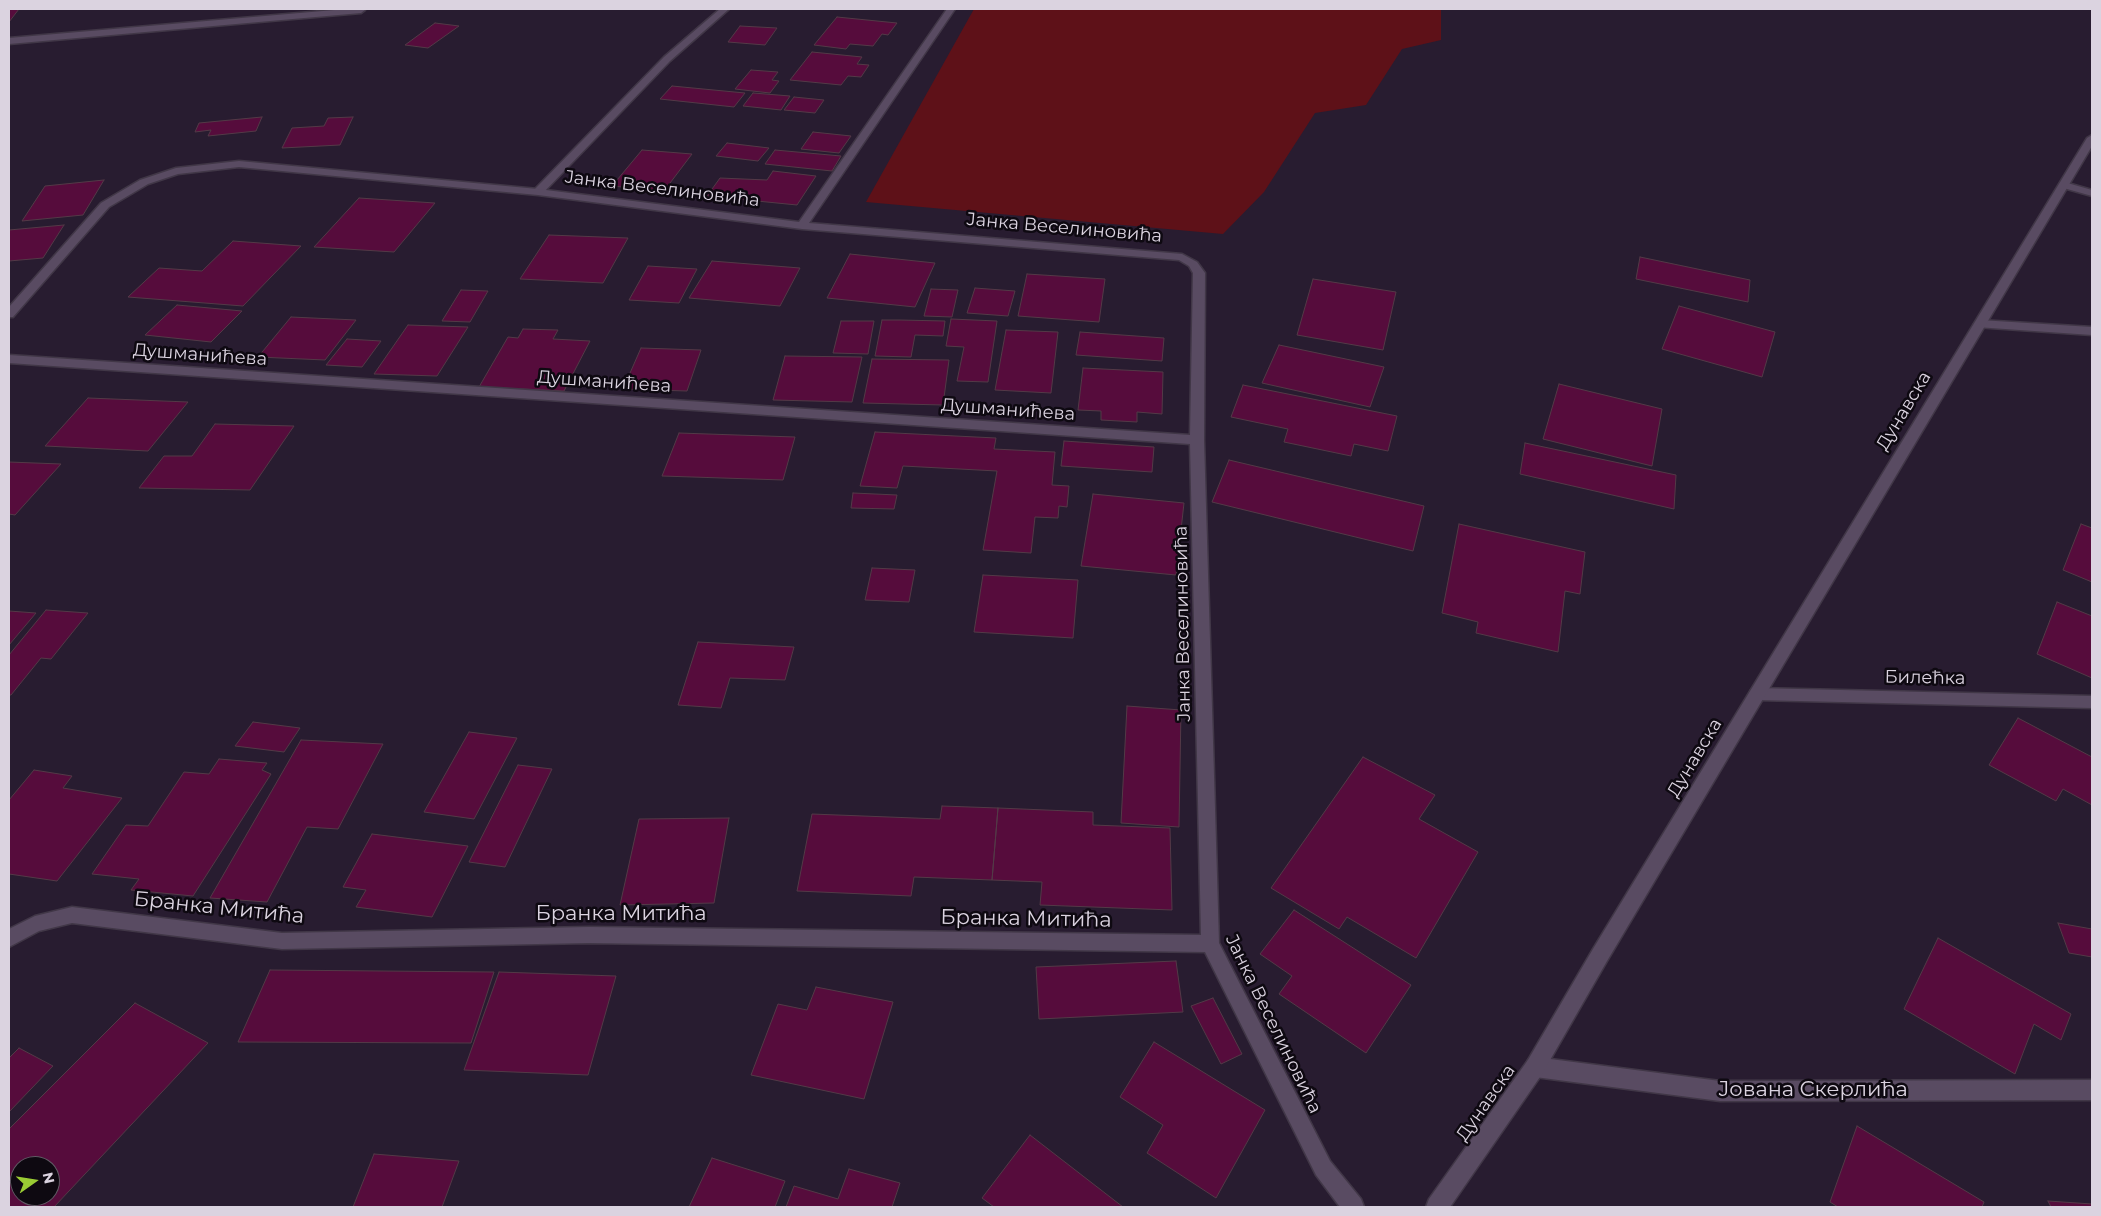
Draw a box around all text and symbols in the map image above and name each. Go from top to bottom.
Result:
street label: Јанка Веселиновића [563,166,761,212]
street label: Јанка Веселиновића [965,209,1163,247]
street label: Душманићева [132,340,268,370]
street label: Душманићева [536,367,672,397]
street label: Дунавска [1872,368,1936,454]
street label: Душманићева [940,395,1076,425]
street label: Јанка Веселиновића [1170,526,1196,722]
street label: Билећка [1884,666,1966,690]
street label: Дунавска [1663,715,1727,801]
street label: Бранка Митића [133,887,305,929]
street label: Бранка Митића [535,901,707,927]
street label: Бранка Митића [940,905,1112,933]
street label: Јанка Веселиновића [1220,931,1326,1117]
street label: Дунавска [1452,1061,1520,1145]
street label: Јована Скерлића [1718,1077,1908,1103]
north arrow [10,1156,60,1206]
text: N [39,1170,59,1185]

